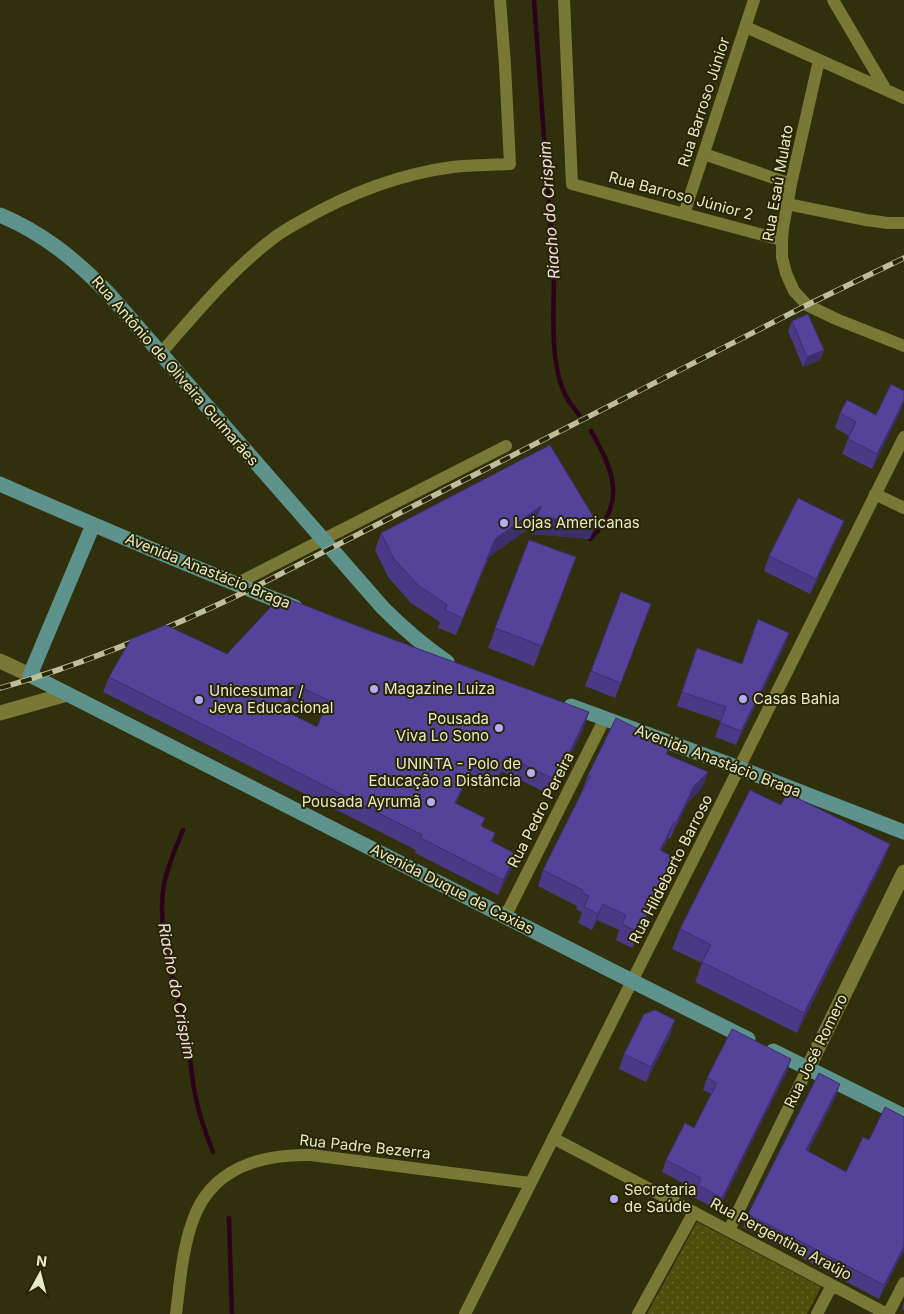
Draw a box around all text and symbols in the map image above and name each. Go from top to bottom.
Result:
street label: Rua Barroso Júnior [674,34,734,169]
street label: Rua Esaú Mulato [758,123,797,243]
water label: Riacho do Crispim [534,140,564,280]
street label: Rua Barroso Júnior 2 [607,167,755,224]
street label: Rua Antônio de Oliveira Guimarães [88,272,263,470]
place label: Lojas Americanas [514,513,640,532]
marker: Lojas Americanas [498,517,510,529]
street label: Avenida Anastácio Braga [123,529,294,612]
place label: Magazine Luiza [384,679,495,698]
place label: Unicesumar / Jeva Educacional [209,681,333,717]
marker: Magazine Luiza [368,683,380,695]
place label: Casas Bahia [753,689,840,708]
marker: Casas Bahia [737,693,749,705]
marker: Unicesumar / Jeva Educacional [193,694,205,706]
place label: Pousada Viva Lo Sono [396,709,489,745]
street label: Avenida Anastácio Braga [632,720,804,801]
marker: Pousada Viva Lo Sono [493,722,505,734]
street label: Rua Pedro Pereira [503,749,578,871]
place label: UNINTA - Polo de Educação a Distância [369,754,521,790]
marker: UNINTA - Polo de Educação a Distância [525,767,537,779]
street label: Rua Hildeberto Barroso [625,791,716,946]
place label: Pousada Ayrumã [302,792,421,811]
marker: Pousada Ayrumã [425,796,437,808]
street label: Avenida Duque de Caxias [367,839,537,938]
water label: Riacho do Crispim [154,921,200,1061]
street label: Rua José Romero [780,991,851,1111]
street label: Rua Padre Bezerra [299,1130,432,1163]
place label: Secretaria de Saúde [624,1180,696,1216]
marker: Secretaria de Saúde [608,1193,620,1205]
street label: Rua Pergentina Araújo [707,1193,855,1284]
north arrow [15,1249,65,1299]
text: N [35,1252,48,1270]

